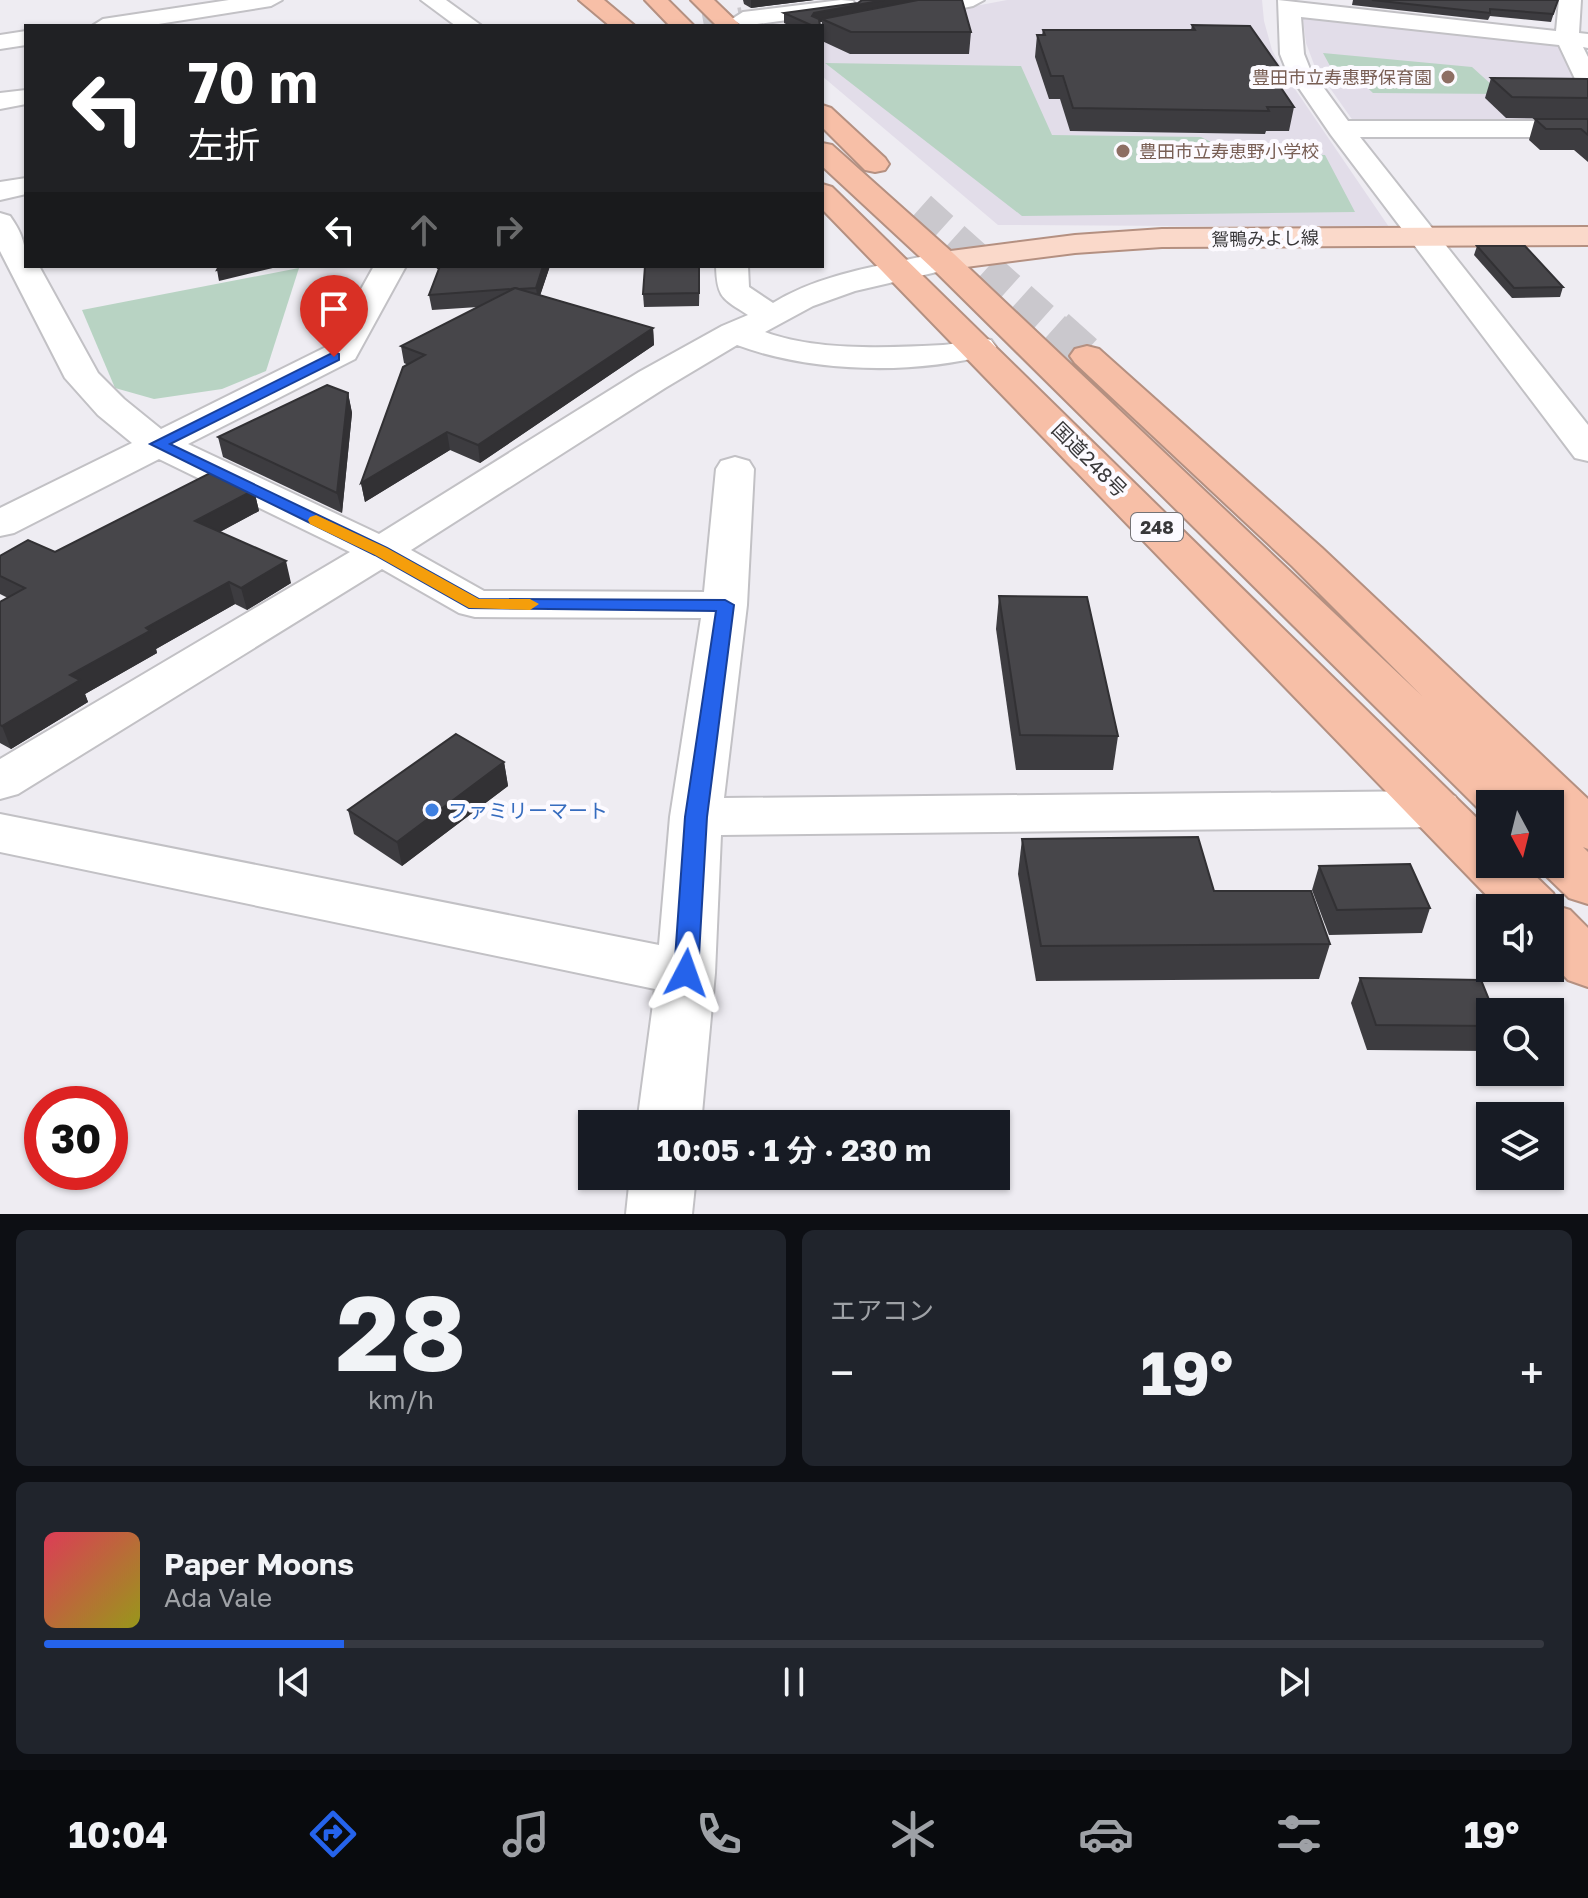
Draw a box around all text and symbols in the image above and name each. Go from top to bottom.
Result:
text: 70 m [188,48,318,115]
icon: left [56,56,160,160]
place label: 豊田市立寿惠野保育園 [1252,66,1432,88]
marker: 豊田市立寿惠野保育園 [1439,68,1457,86]
text: 左折 [188,123,260,166]
place label: 豊田市立寿恵野小学校 [1139,140,1319,162]
marker: 豊田市立寿恵野小学校 [1114,142,1132,160]
icon: left [318,208,362,252]
icon: ahead [402,208,446,252]
icon: right [486,208,530,252]
street label: 鴛鴨みよし線 [1211,226,1319,250]
pin [300,275,368,357]
icon: arrive [312,287,356,331]
street label: 国道248号 [1048,417,1132,501]
road number: 248 [1131,513,1183,541]
north arrow [1476,790,1564,878]
map controls [1476,790,1564,1190]
place label: ファミリーマート [448,798,608,822]
marker: ファミリーマート [423,801,441,819]
button: sound [1476,894,1564,982]
position arrow [644,931,728,1015]
button: search [1476,998,1564,1086]
speed limit sign: 30 [24,1086,128,1190]
button: layers [1476,1102,1564,1190]
text: 10:05 · 1 分 · 230 m [657,1132,931,1168]
text: 28 [336,1269,466,1394]
text: エアコン [830,1295,934,1326]
text: 19° [1141,1336,1233,1408]
text: − [830,1346,854,1399]
text: + [1520,1346,1544,1399]
text: km/h [368,1384,434,1415]
text: Paper Moons [164,1546,354,1582]
text: Ada Vale [164,1582,272,1613]
icon: previous [272,1660,316,1704]
icon: pause [772,1660,816,1704]
icon: next [1272,1660,1316,1704]
icon: directions [305,1806,361,1862]
icon: music [498,1806,554,1862]
icon: phone [691,1806,747,1862]
icon: climate [885,1806,941,1862]
icon: car [1078,1806,1134,1862]
icon: filters [1271,1806,1327,1862]
text: 10:04 [69,1813,168,1856]
text: 19° [1464,1813,1519,1856]

